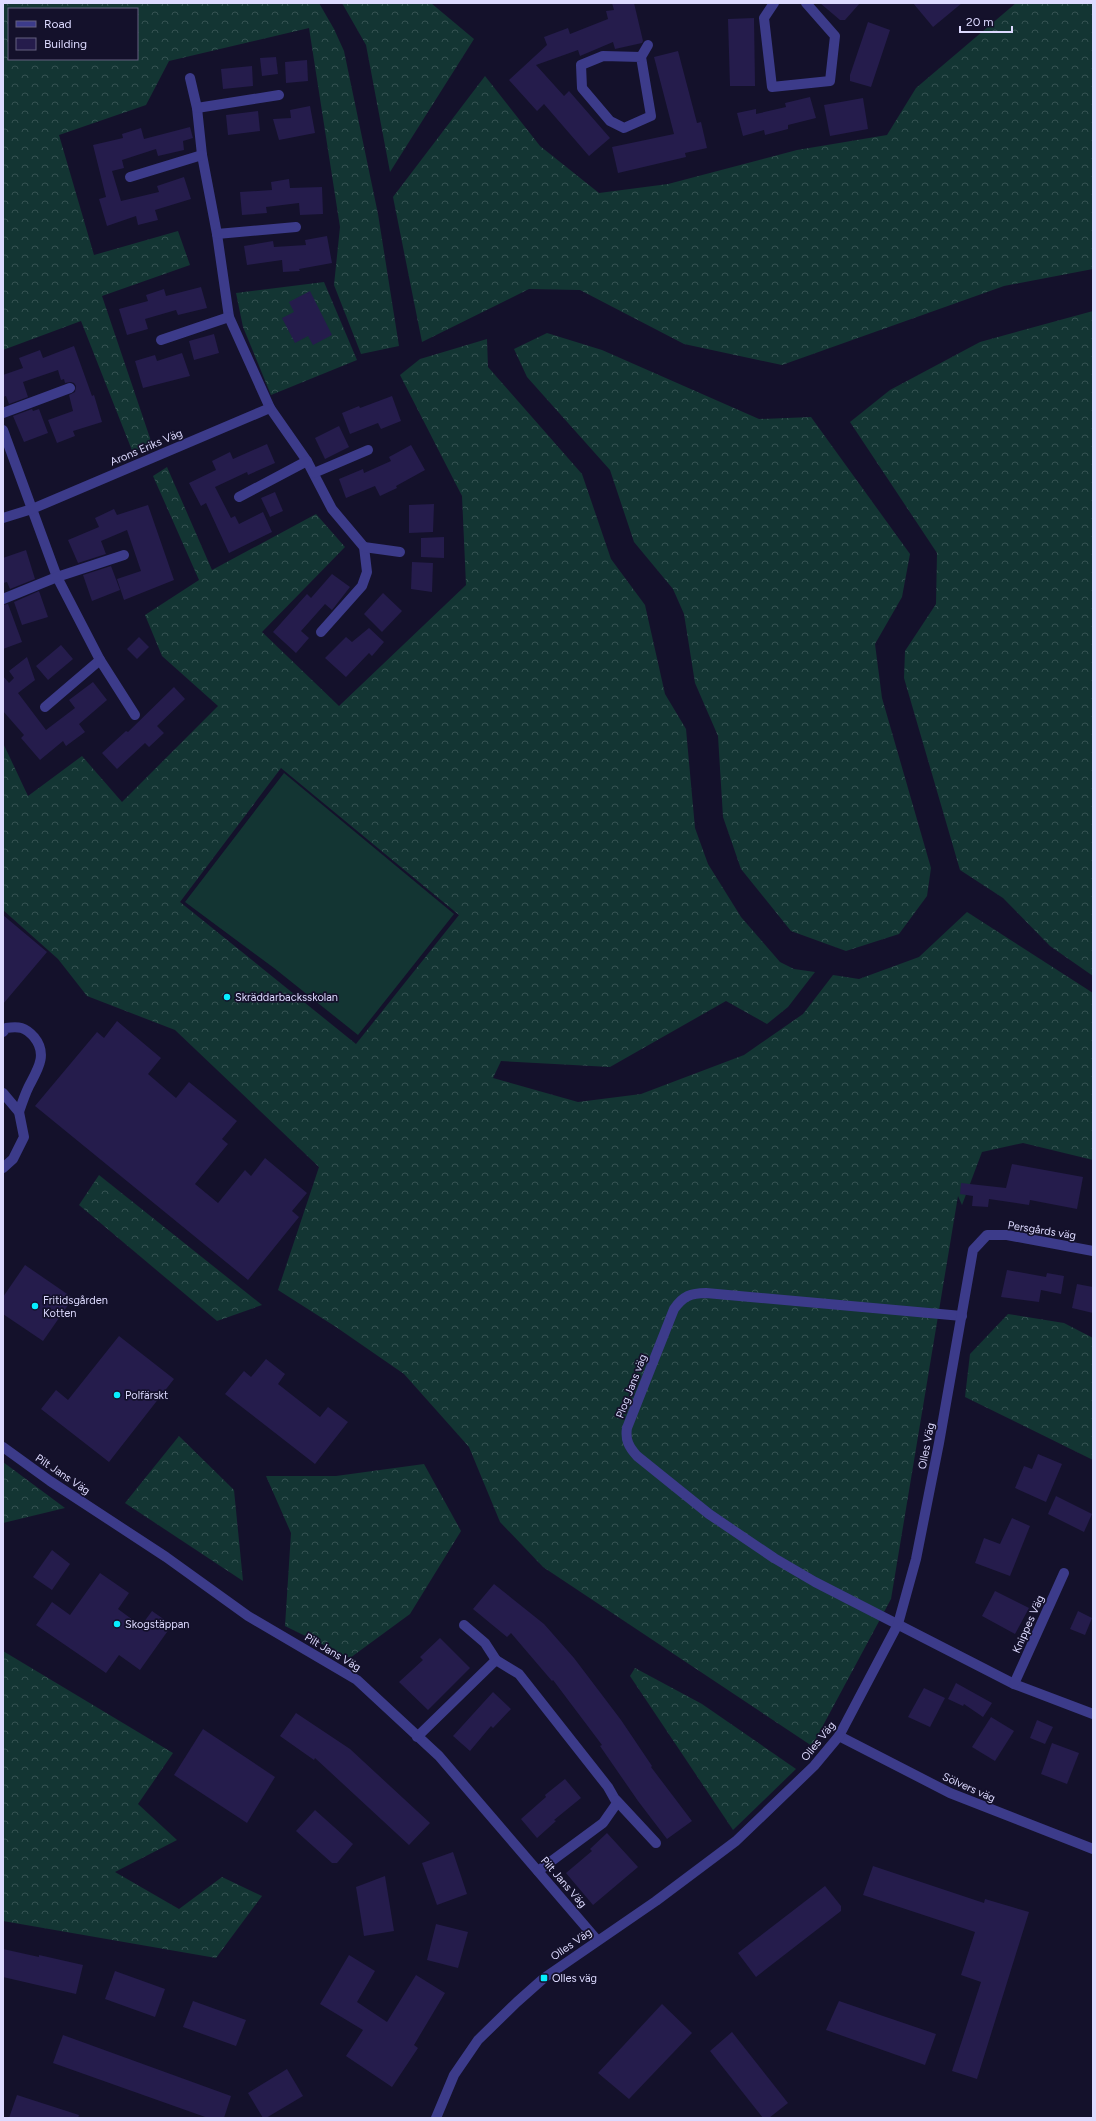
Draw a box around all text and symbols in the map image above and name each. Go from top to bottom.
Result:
legend [8,8,138,60]
scale bar [960,8,1012,34]
text: 20 m [966,15,994,29]
text: Road [44,17,72,31]
text: Building [44,37,87,51]
street label: Arons Eriks Väg [108,426,184,469]
place label: Skräddarbacksskolan [235,991,338,1004]
marker: Skräddarbacksskolan [222,992,232,1002]
street label: Persgårds väg [1007,1219,1077,1242]
place label: Fritidsgården Kotten [43,1294,108,1320]
marker: Fritidsgården Kotten [30,1301,40,1311]
street label: Plog Jans väg [613,1352,650,1420]
place label: Polfärskt [125,1389,168,1402]
marker: Polfärskt [112,1390,122,1400]
street label: Olles Väg [916,1422,937,1470]
street label: Pilt Jans Väg [33,1451,93,1497]
street label: Knippes Väg [1010,1593,1047,1655]
place label: Skogstäppan [125,1618,189,1631]
marker: Skogstäppan [112,1619,122,1629]
street label: Pilt Jans Väg [302,1631,363,1674]
street label: Olles Väg [799,1719,838,1764]
street label: Sölvers väg [940,1770,997,1805]
street label: Pilt Jans Väg [538,1854,589,1910]
street label: Olles Väg [548,1926,594,1963]
place label: Olles väg [552,1972,597,1985]
marker: Olles väg [539,1973,549,1983]

